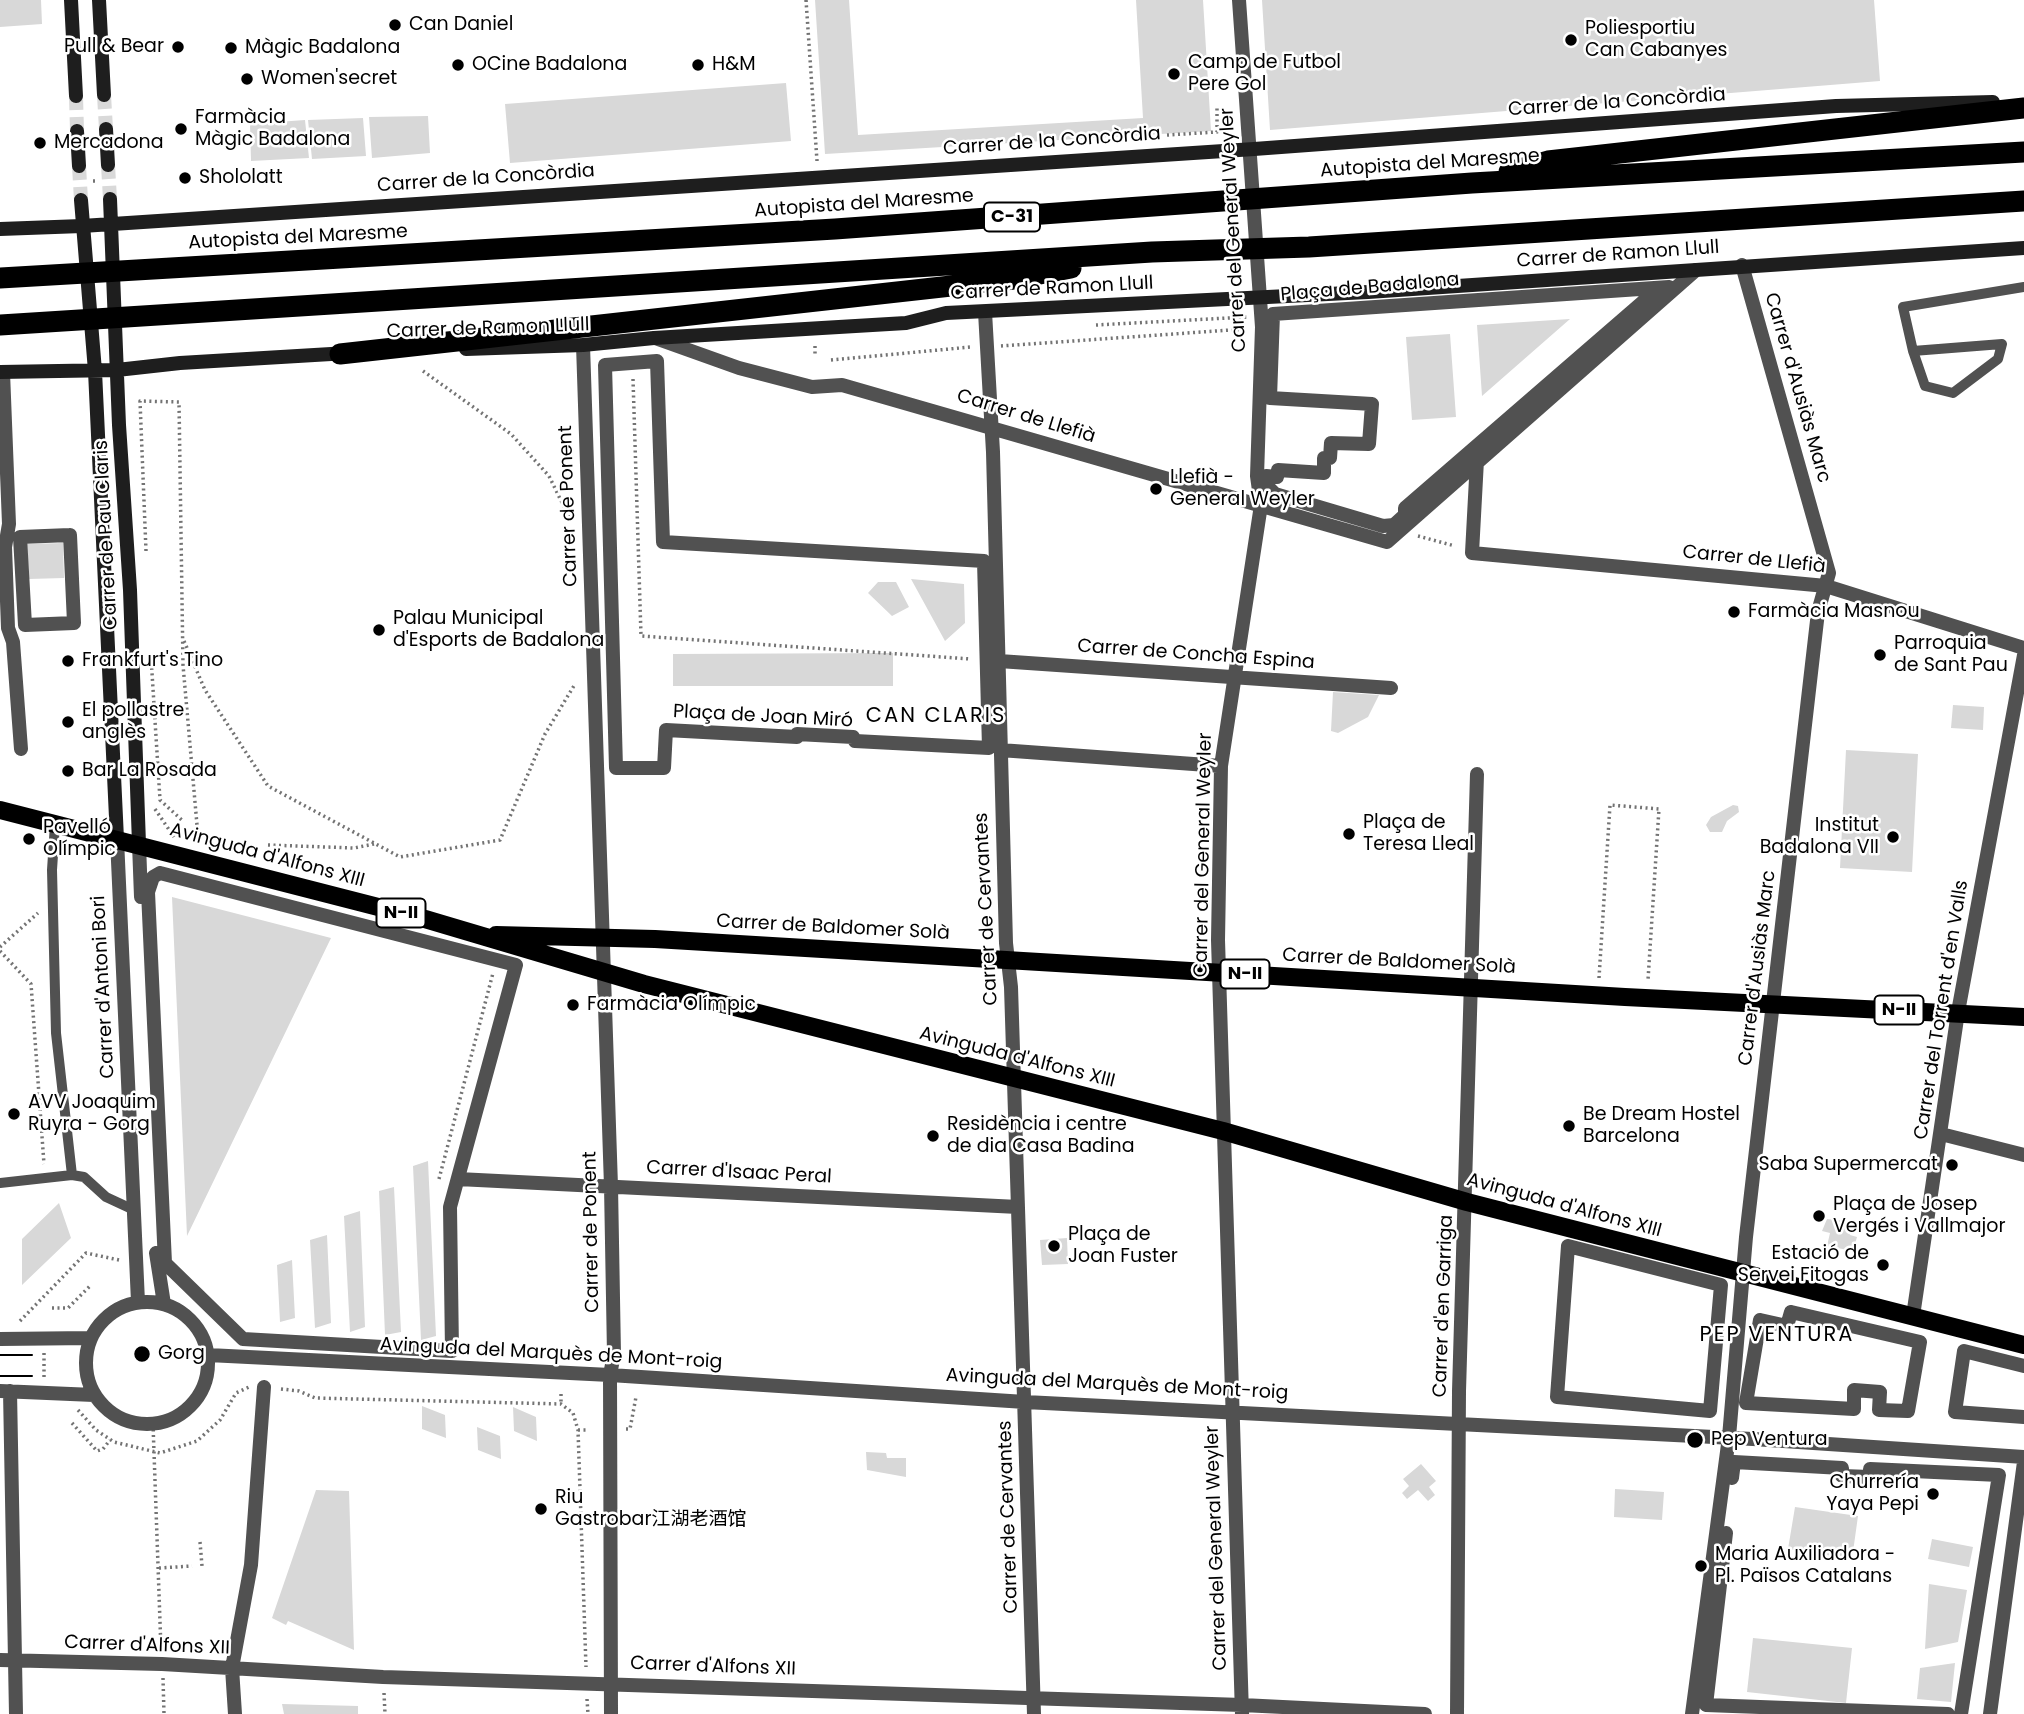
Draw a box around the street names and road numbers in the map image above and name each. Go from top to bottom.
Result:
street label: Carrer de la Concòrdia [1507,84,1727,122]
street label: Carrer del General Weyler [1216,107,1252,353]
street label: Carrer de la Concòrdia [942,123,1162,161]
street label: Autopista del Maresme [1319,145,1541,183]
street label: Carrer de la Concòrdia [376,160,596,198]
street label: Autopista del Maresme [753,185,975,223]
road number: C-31 [984,202,1040,232]
street label: Autopista del Maresme [188,221,408,255]
street label: Carrer de Ramon Llull [1516,237,1720,273]
street label: Plaça de Badalona [1280,269,1460,307]
street label: Carrer de Ramon Llull [950,272,1154,306]
street label: Carrer d'Ausiàs Marc [1759,290,1835,486]
street label: Carrer de Ramon Llull [386,314,590,344]
street label: Carrer de Llefià [954,385,1098,449]
street label: Carrer de Ponent [555,425,583,587]
street label: Carrer de Pau Claris [91,439,123,631]
street label: Carrer de Llefià [1681,541,1827,579]
street label: Carrer de Concha Espina [1076,635,1316,675]
street label: Plaça de Joan Miró [672,701,854,733]
street label: Carrer del General Weyler [1190,732,1218,978]
street label: Carrer de Cervantes [971,812,1003,1006]
street label: Avinguda d'Alfons XIII [167,819,367,893]
street label: Carrer d'Ausiàs Marc [1735,869,1781,1067]
street label: Carrer del Torrent d'en Valls [1910,879,1974,1141]
street label: Carrer d'Antoni Bori [88,895,120,1079]
road number: N-II [376,898,426,928]
street label: Carrer de Baldomer Solà [716,910,950,946]
street label: Carrer de Baldomer Solà [1282,944,1516,980]
road number: N-II [1220,959,1270,988]
road number: N-II [1874,995,1924,1024]
street label: Avinguda d'Alfons XIII [917,1023,1117,1093]
street label: Carrer de Ponent [579,1151,605,1313]
street label: Carrer d'Isaac Peral [646,1157,832,1189]
street label: Avinguda d'Alfons XIII [1464,1169,1664,1243]
street label: Carrer d'en Garriga [1429,1214,1459,1398]
street label: Avinguda del Marquès de Mont-roig [379,1334,723,1374]
street label: Avinguda del Marquès de Mont-roig [945,1365,1289,1405]
street label: Carrer de Cervantes [994,1420,1024,1614]
street label: Carrer del General Weyler [1201,1425,1233,1671]
street label: Carrer d'Alfons XII [64,1632,230,1660]
street label: Carrer d'Alfons XII [630,1653,796,1681]

